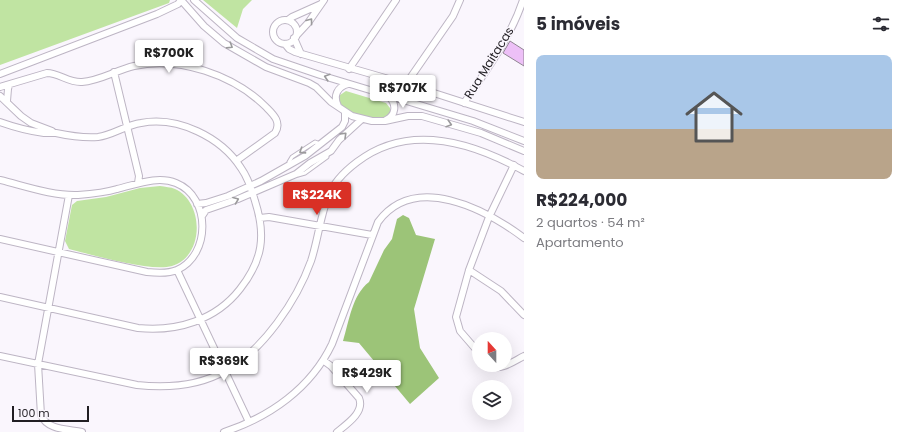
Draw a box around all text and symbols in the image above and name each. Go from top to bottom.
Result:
text: 5 imóveis [536,12,620,36]
icon: filters [870,13,892,35]
one-way arrow [305,18,312,25]
street label: Rua Maitacas [460,24,517,102]
pin: R$700K [136,40,202,74]
one-way arrow [226,41,233,49]
text: R$700K [144,43,194,62]
one-way arrow [324,74,331,82]
pin: R$707K [370,75,436,109]
text: R$707K [379,78,427,97]
icon: home [678,81,750,153]
one-way arrow [446,119,453,128]
one-way arrow [339,132,347,140]
one-way arrow [299,146,306,153]
pin: R$224K [284,182,350,216]
text: R$224K [292,185,342,204]
text: R$224,000 [536,188,627,212]
one-way arrow [233,196,240,204]
text: 2 quartos · 54 m² [536,213,645,232]
text: Apartamento [536,233,624,252]
north arrow [472,332,512,372]
map controls [472,332,512,420]
pin: R$369K [191,348,257,382]
text: R$369K [199,351,249,370]
pin: R$429K [334,360,400,394]
text: R$429K [342,363,392,382]
button: layers [472,380,512,420]
scale bar [12,404,89,423]
text: 100 m [18,405,50,421]

